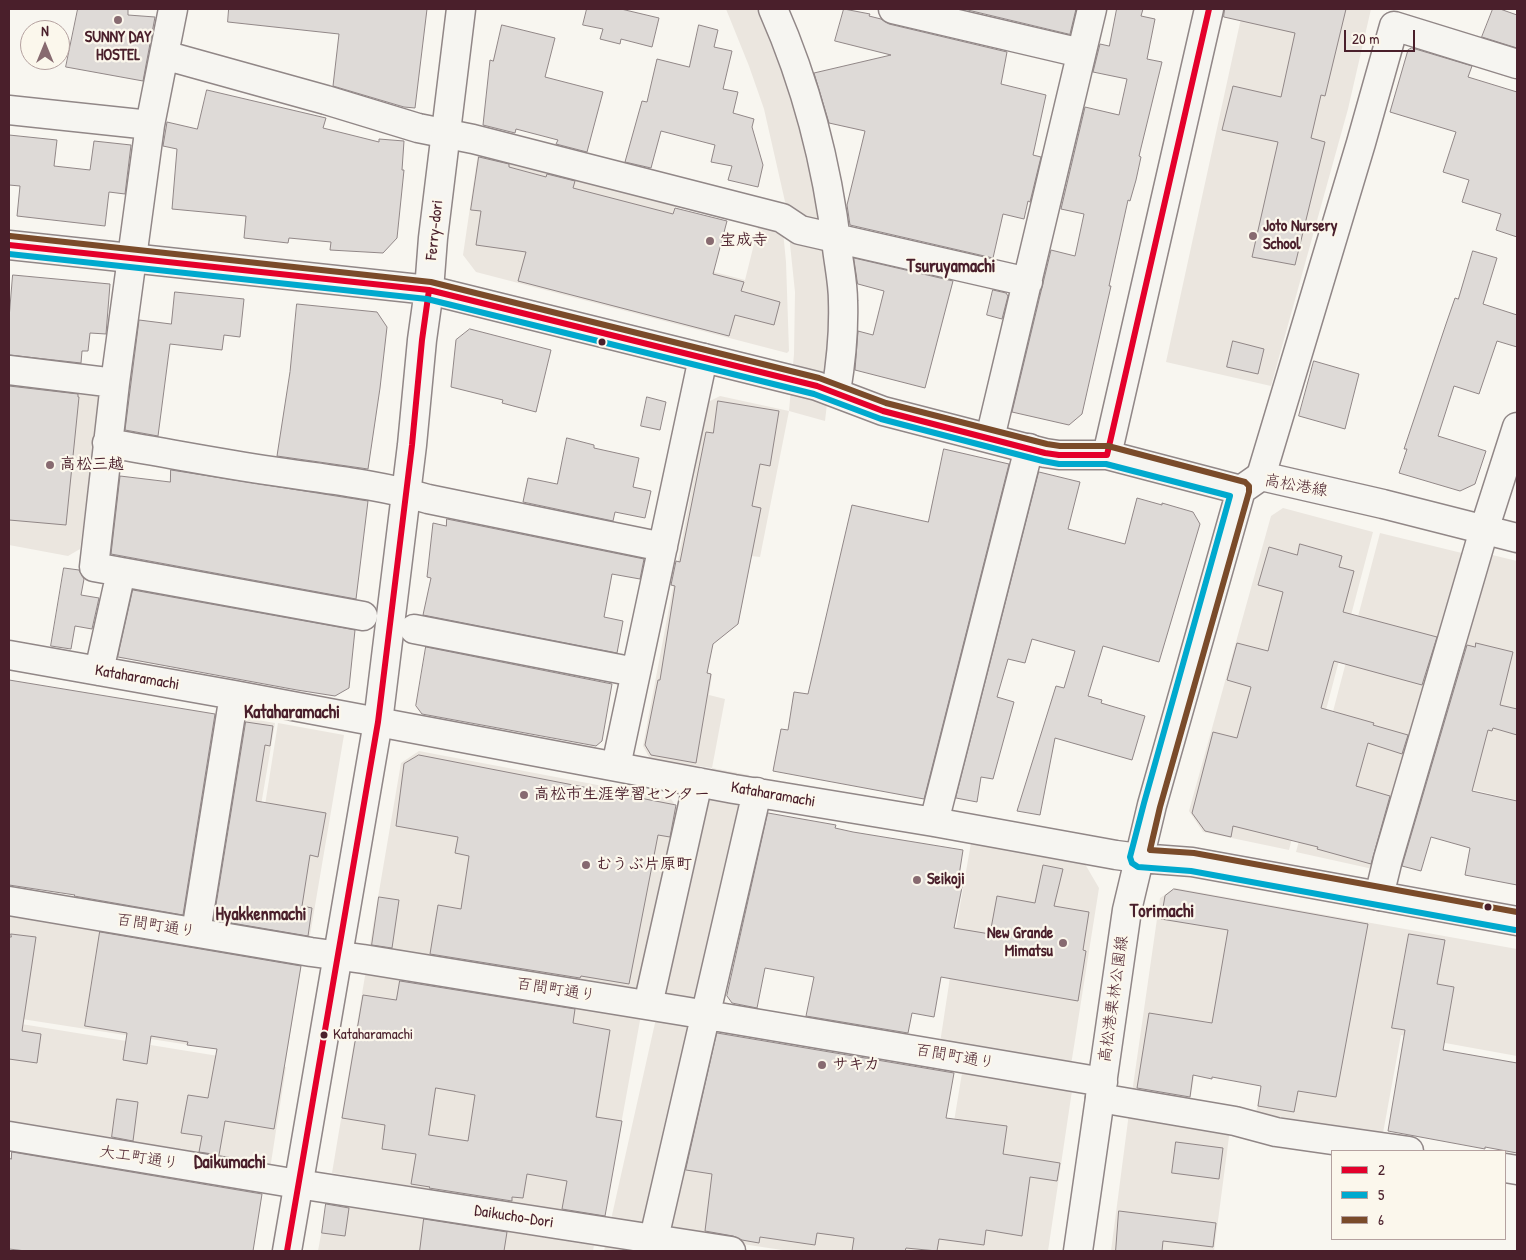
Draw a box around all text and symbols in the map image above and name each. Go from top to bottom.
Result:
marker: SUNNY DAY HOSTEL [112,14,124,26]
north arrow [20,20,70,70]
scale bar [1346,20,1417,52]
text: N [41,21,49,40]
place label: SUNNY DAY HOSTEL [85,28,151,66]
text: 20 m [1352,28,1379,49]
street label: Ferry-dori [422,199,448,261]
place label: Joto Nursery School [1263,217,1338,255]
marker: Joto Nursery School [1247,230,1259,242]
place label: 宝成寺 [720,231,768,251]
marker: 宝成寺 [704,235,716,247]
district label: Tsuruyamachi [906,256,996,278]
unlabelled marker [597,337,607,347]
place label: 高松三越 [60,455,124,475]
marker: 高松三越 [44,459,56,471]
street label: 高松港線 [1263,471,1329,501]
street label: Kataharamachi [93,661,181,695]
district label: Kataharamachi [244,702,340,724]
street label: Kataharamachi [729,778,817,812]
place label: 高松市生涯学習センター [534,785,710,805]
marker: 高松市生涯学習センター [518,789,530,801]
place label: むうぶ片原町 [596,855,692,875]
marker: むうぶ片原町 [580,859,592,871]
place label: Seikoji [927,870,965,890]
marker: Seikoji [911,874,923,886]
district label: Torimachi [1130,901,1194,923]
unlabelled marker [1483,902,1493,912]
district label: Hyakkenmachi [215,904,307,926]
street label: 百間町通り [115,910,197,942]
place label: New Grande Mimatsu [987,924,1053,962]
street label: 高松港栗林公園線 [1096,934,1132,1064]
marker: New Grande Mimatsu [1057,937,1069,949]
street label: 百間町通り [515,974,597,1006]
place label: Kataharamachi [333,1026,413,1044]
marker: Kataharamachi [319,1030,329,1040]
street label: 百間町通り [914,1041,996,1073]
place label: サキカ [832,1055,880,1075]
marker: サキカ [816,1059,828,1071]
street label: 大工町通り [98,1142,180,1174]
legend [1331,1150,1506,1240]
district label: Daikumachi [194,1152,266,1174]
text: 2 [1378,1159,1385,1180]
text: 5 [1378,1184,1384,1205]
street label: Daikucho-Dori [473,1201,555,1233]
text: 6 [1378,1209,1384,1230]

